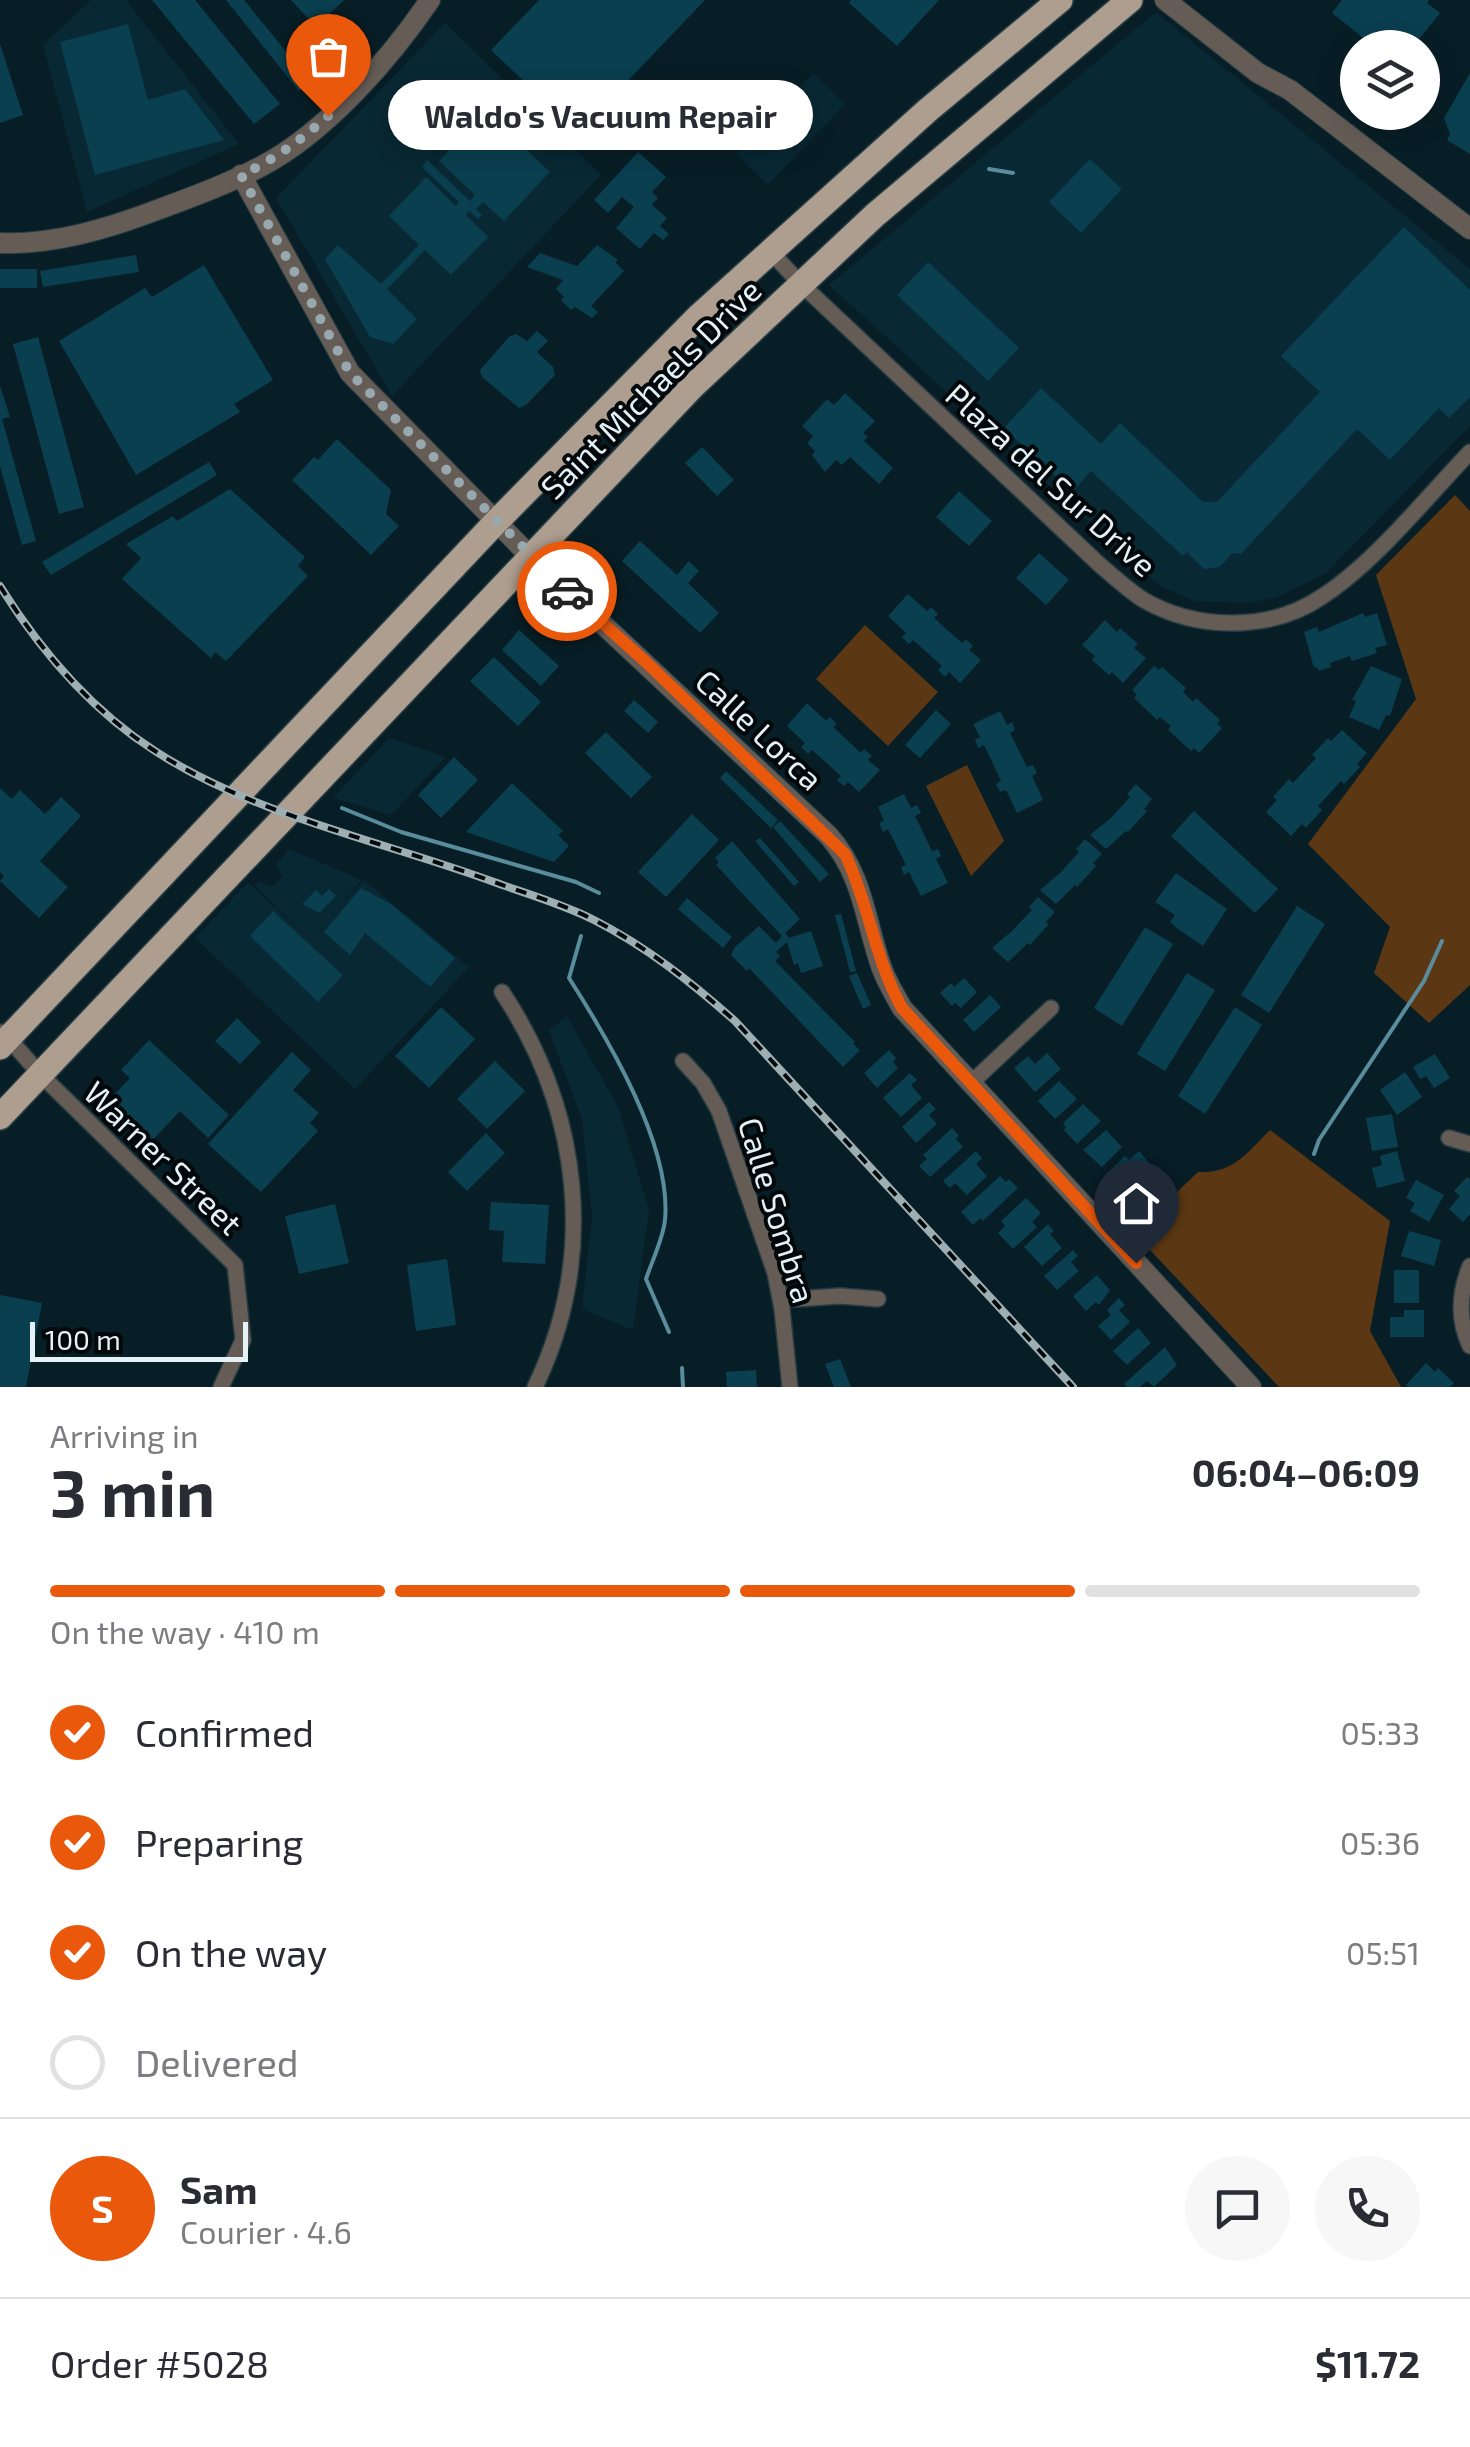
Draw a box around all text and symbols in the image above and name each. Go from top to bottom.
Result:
pin [286,14,371,117]
icon: bag [301,29,356,84]
map controls [1340,30,1440,130]
button: layers [1340,30,1440,130]
callout: Waldo's Vacuum Repair [388,81,813,151]
text: Waldo's Vacuum Repair [424,96,777,134]
street label: Saint Michaels Drive [532,270,768,506]
street label: Plaza del Sur Drive [939,375,1165,583]
courier [517,541,617,641]
icon: car [540,564,595,619]
street label: Calle Lorca [689,661,831,797]
street label: Warner Street [77,1072,251,1242]
street label: Calle Sombra [732,1113,824,1307]
pin [1094,1161,1179,1264]
icon: home [1109,1176,1164,1231]
scale bar [30,1317,248,1362]
text: 100 m [45,1322,121,1356]
text: Arriving in [50,1416,199,1454]
text: 06:04–06:09 [1192,1449,1420,1495]
text: 3 min [50,1452,215,1530]
text: On the way · 410 m [50,1612,320,1650]
icon: check [50,1705,105,1760]
text: Confirmed [135,1709,314,1755]
text: 05:33 [1340,1713,1420,1751]
icon: check [50,1815,105,1870]
text: Preparing [135,1819,303,1865]
text: 05:36 [1340,1823,1420,1861]
icon: check [50,1925,105,1980]
text: On the way [135,1929,327,1975]
text: 05:51 [1346,1933,1420,1971]
text: Delivered [135,2039,299,2085]
button: chat [1185,2156,1290,2261]
button: phone [1315,2156,1420,2261]
text: Sam [180,2166,257,2212]
text: S [91,2185,114,2231]
text: Courier · 4.6 [180,2212,352,2250]
text: Order #5028 [50,2340,269,2386]
text: $11.72 [1315,2340,1420,2386]

